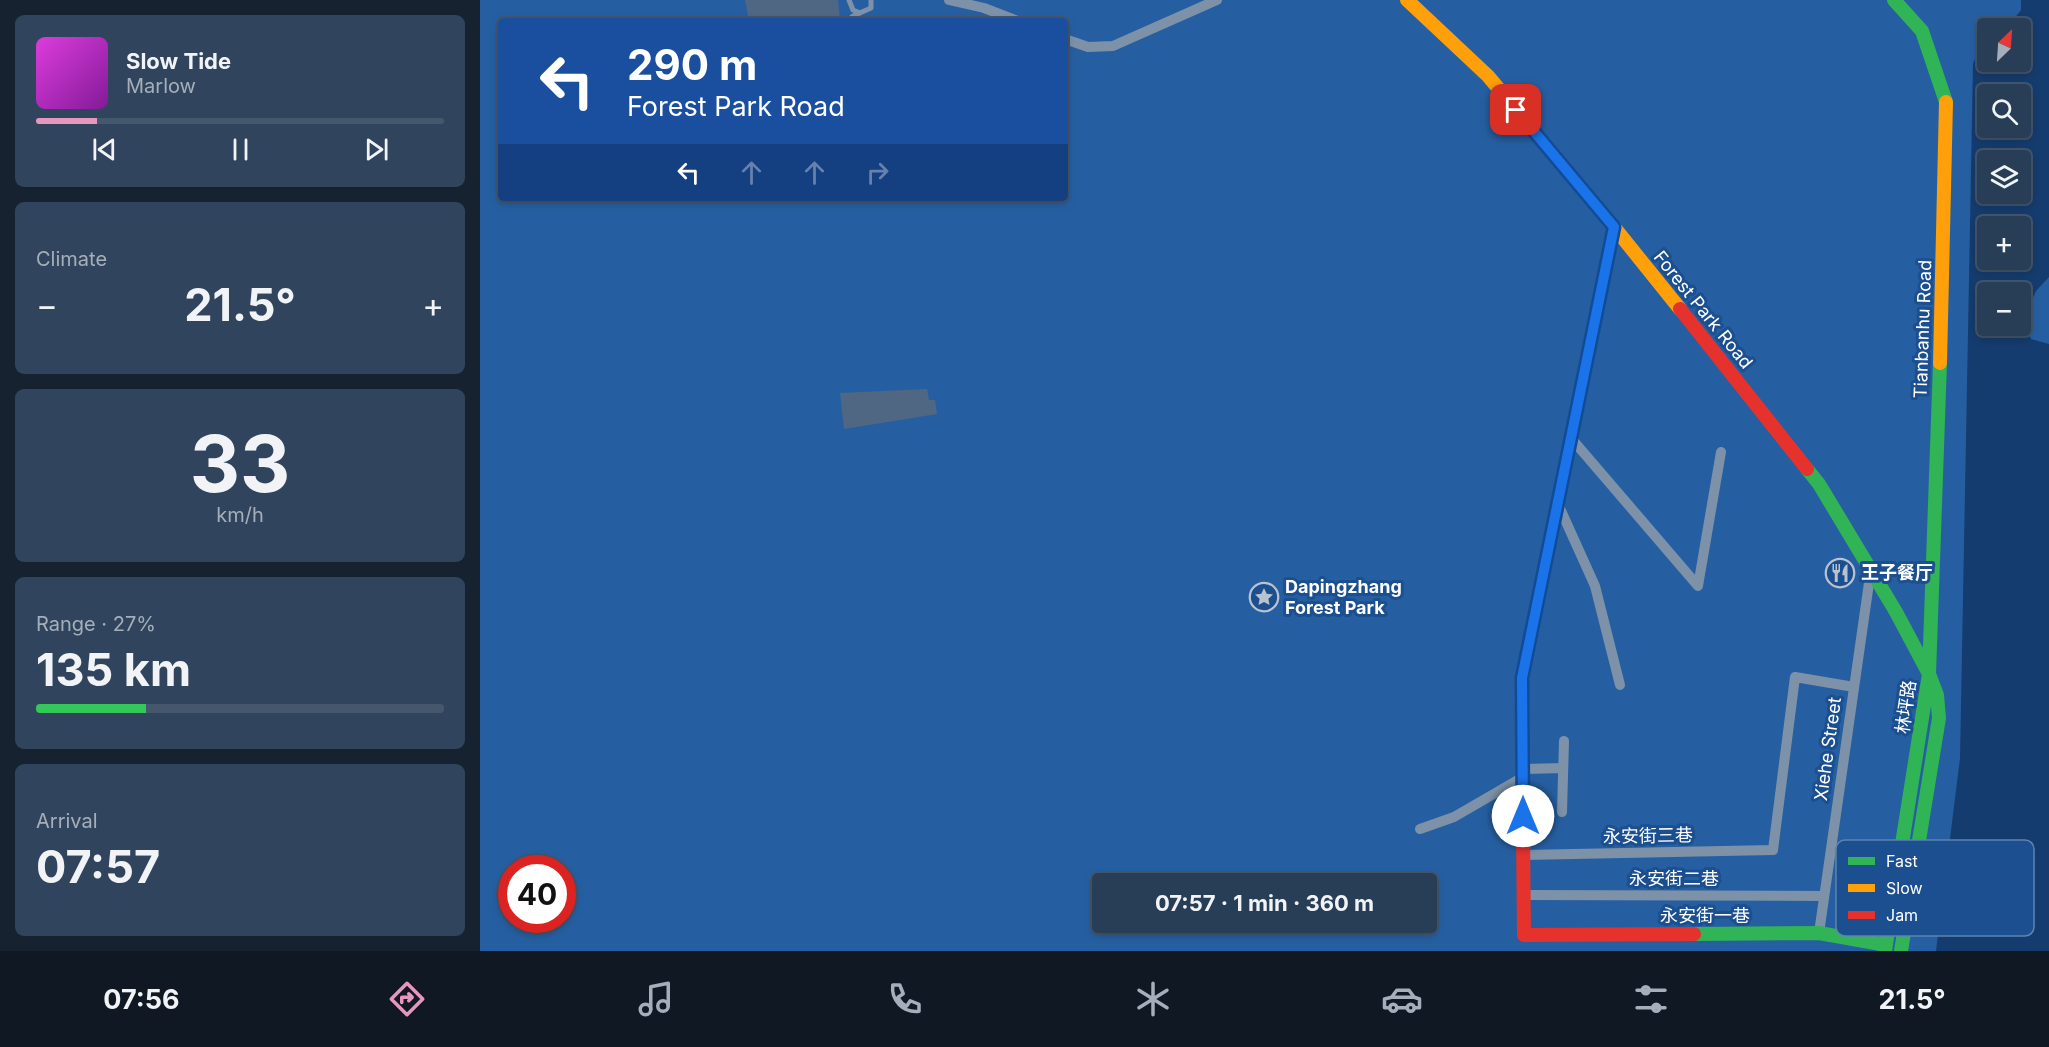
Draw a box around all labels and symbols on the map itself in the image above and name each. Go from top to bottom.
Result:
north arrow [1977,18,2031,72]
pin [1490,84,1541,135]
street label: Forest Park Road [1650,247,1757,373]
street label: Tianbanhu Road [1910,259,1935,399]
restaurant icon: 王子餐厅 [1824,557,1856,589]
place label: 王子餐厅 [1861,562,1933,583]
place label: Dapingzhang Forest Park [1285,576,1402,618]
place icon: Dapingzhang Forest Park [1248,581,1280,613]
street label: 林坪路 [1891,679,1920,735]
street label: Xiehe Street [1810,696,1845,802]
position arrow [1491,784,1555,848]
street label: 永安街三巷 [1603,824,1693,847]
legend [1836,840,2034,936]
text: Fast [1886,851,1918,871]
speed limit sign: 40 [498,855,576,933]
street label: 永安街二巷 [1629,868,1719,889]
text: Slow [1886,878,1923,898]
street label: 永安街一巷 [1660,905,1750,926]
text: Jam [1886,905,1918,925]

